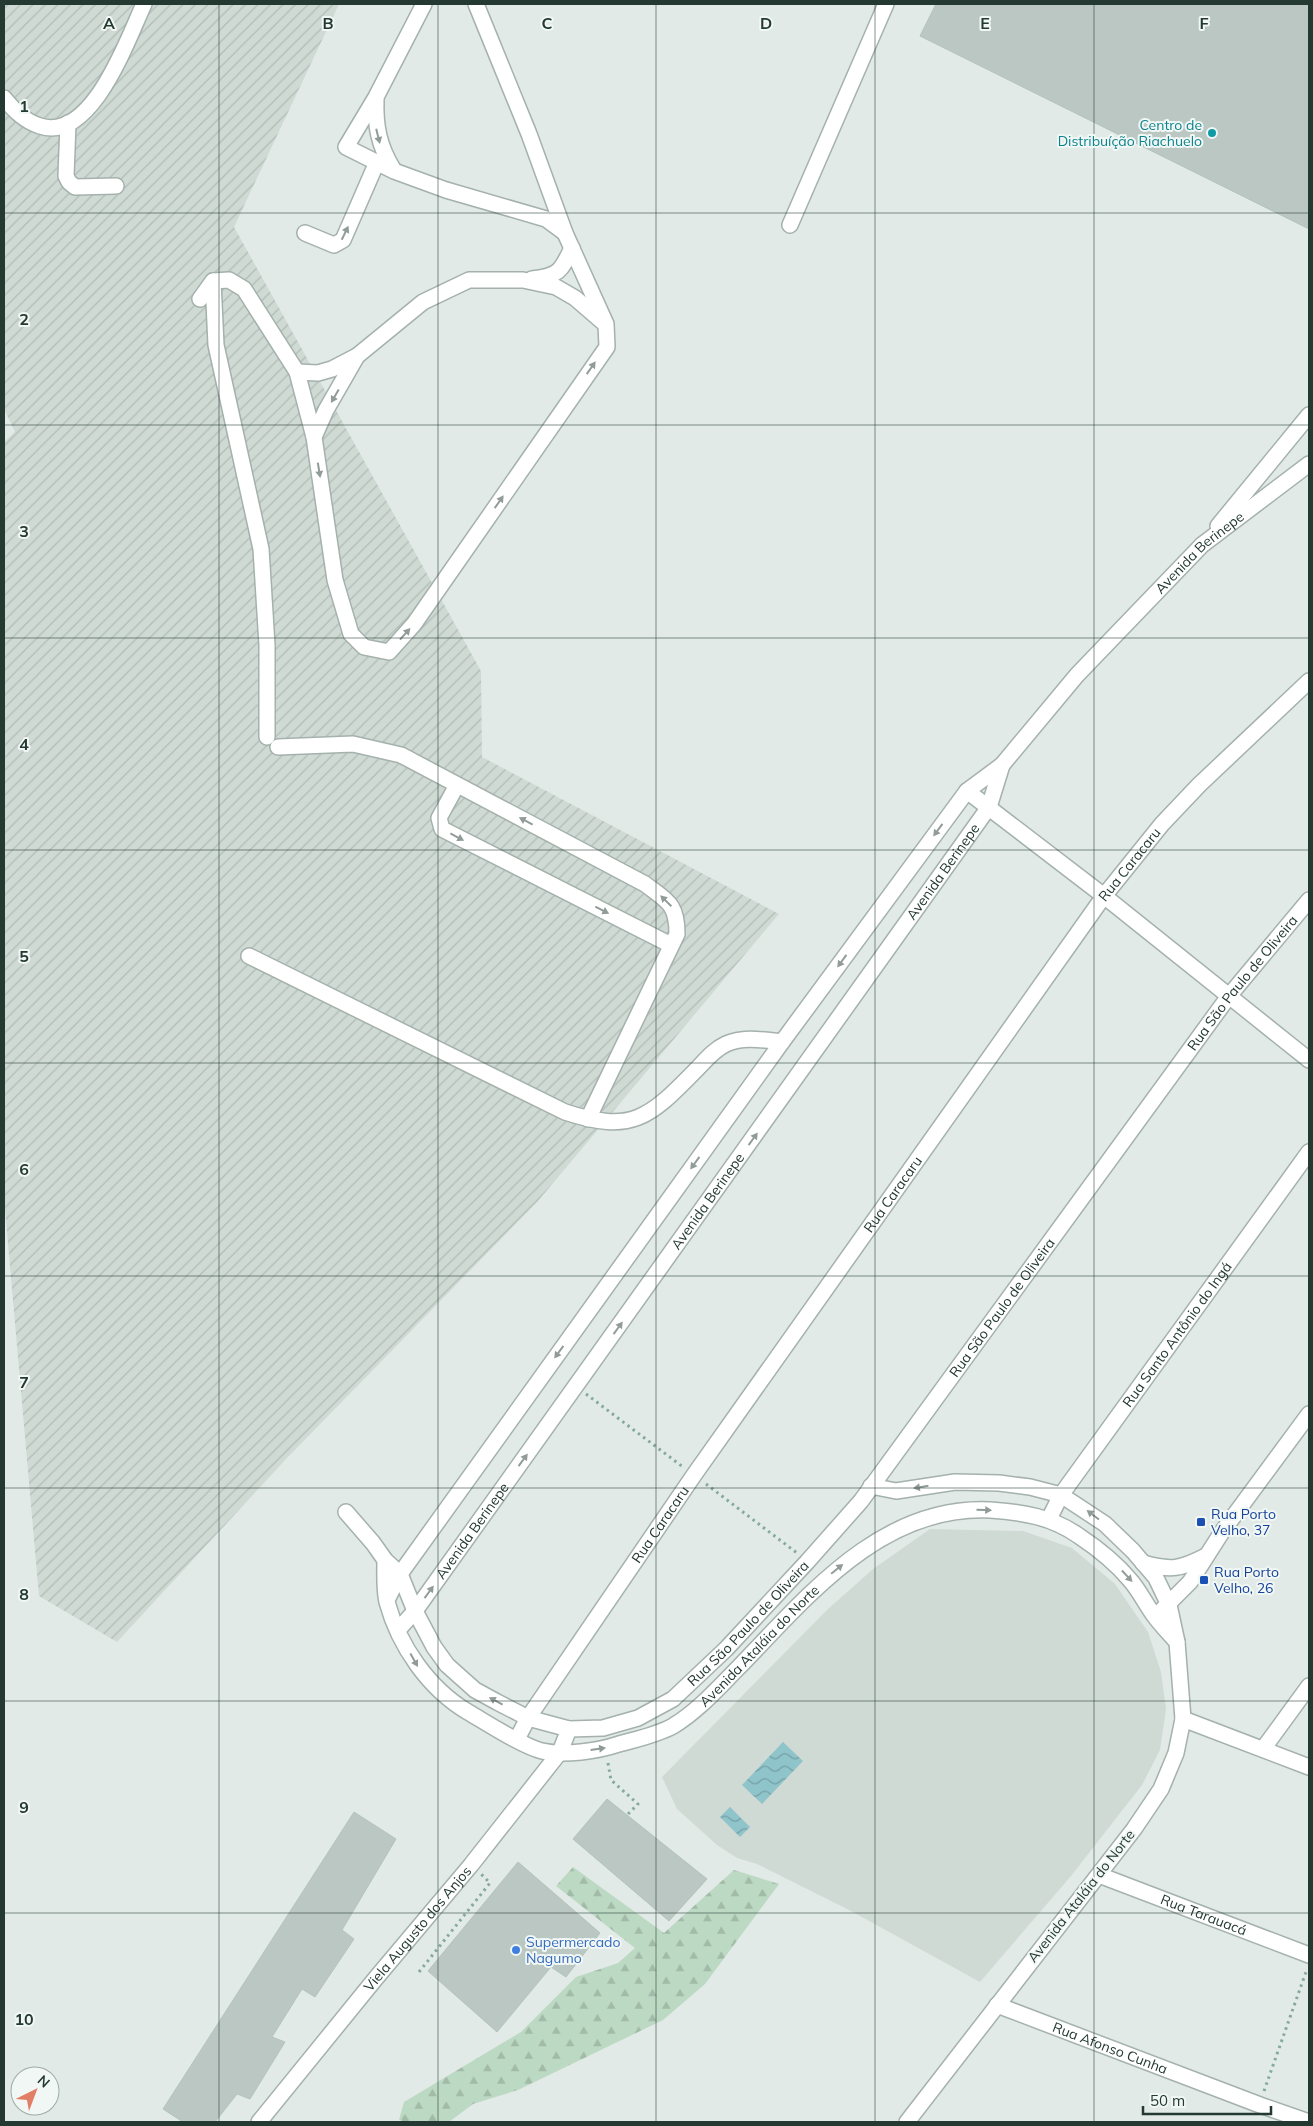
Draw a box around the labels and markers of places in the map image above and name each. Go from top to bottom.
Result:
place label: Centro de Distribuíção Riachuelo [1058,116,1202,150]
marker: Centro de Distribuíção Riachuelo [1206,127,1218,139]
place label: Rua Porto Velho, 37 [1211,1505,1276,1539]
marker: Rua Porto Velho, 37 [1195,1516,1207,1528]
place label: Rua Porto Velho, 26 [1214,1563,1279,1597]
marker: Rua Porto Velho, 26 [1198,1574,1210,1586]
place label: Supermercado Nagumo [526,1933,620,1967]
marker: Supermercado Nagumo [510,1944,522,1956]

